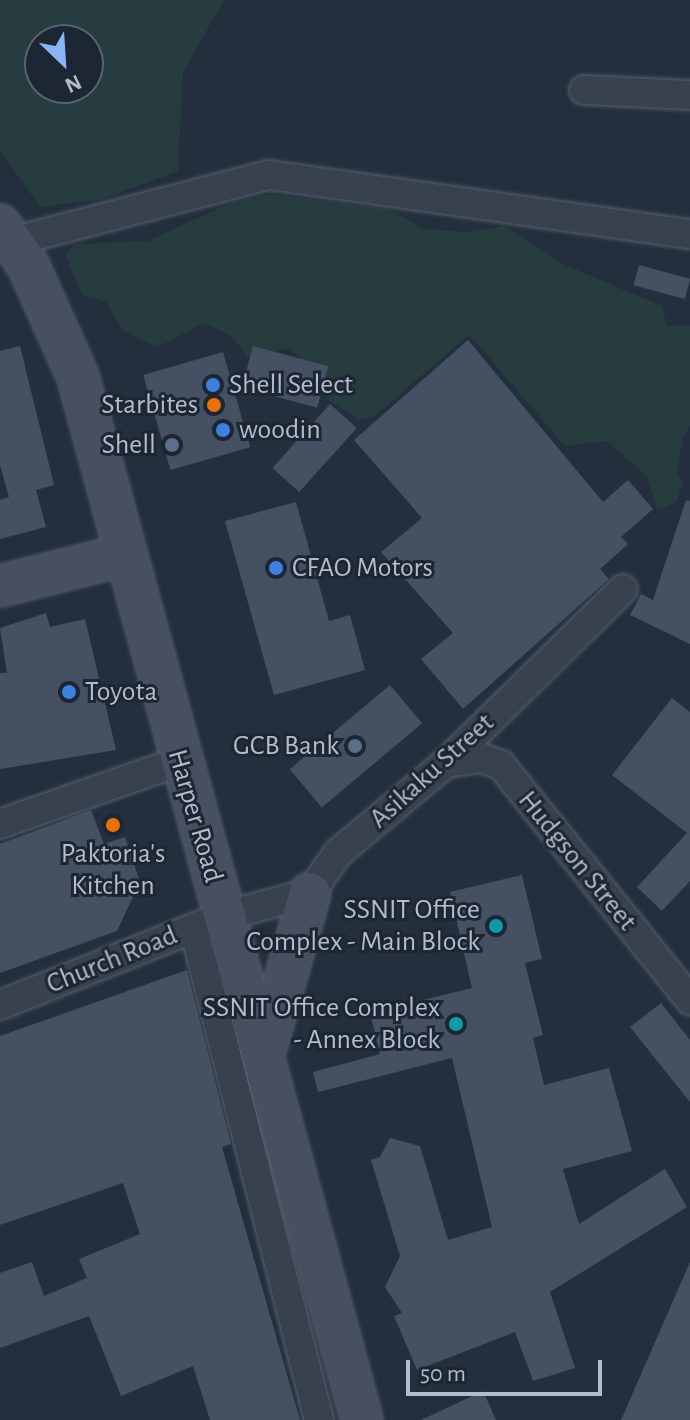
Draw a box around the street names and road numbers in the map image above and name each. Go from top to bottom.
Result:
street label: Asikaku Street [363,706,501,836]
street label: Harper Road [160,746,230,886]
street label: Hudgson Street [510,784,644,938]
street label: Church Road [42,919,182,1001]

